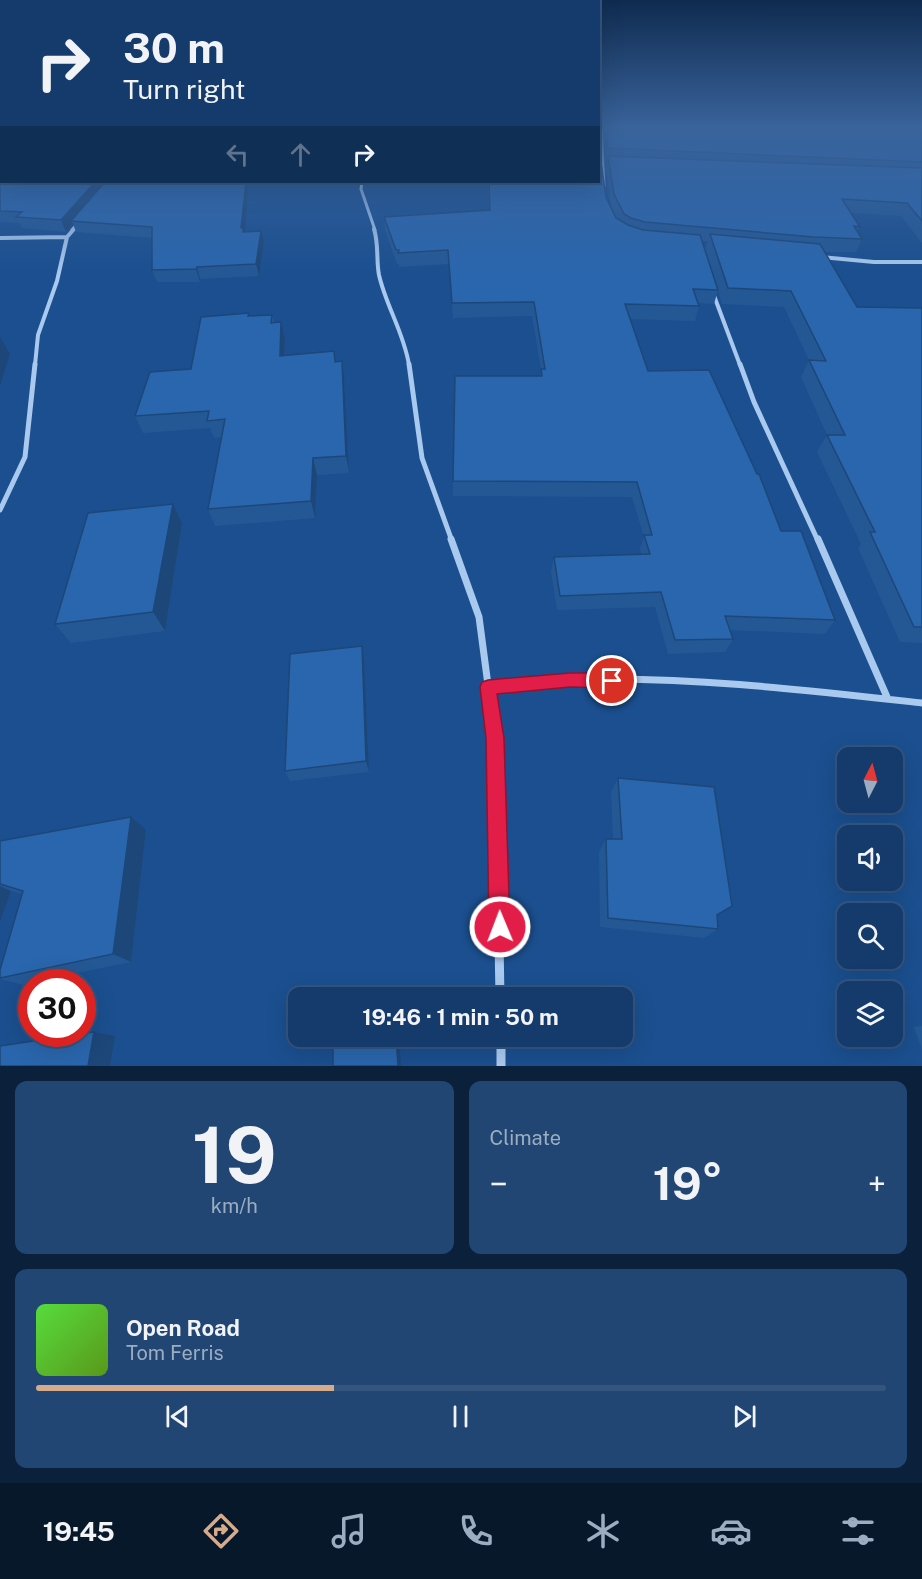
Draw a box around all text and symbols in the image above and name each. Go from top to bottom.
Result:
text: 30 m [123,23,225,72]
icon: right [24,24,102,102]
text: Turn right [123,73,246,105]
icon: left [221,138,254,171]
icon: ahead [284,138,317,171]
icon: right [347,138,380,171]
pin [586,655,637,706]
icon: arrive [595,664,628,697]
north arrow [837,747,903,813]
map controls [837,747,903,1047]
button: sound [837,825,903,891]
position arrow [468,895,532,959]
button: search [837,903,903,969]
speed limit sign: 30 [18,969,96,1047]
button: layers [837,981,903,1047]
text: 19:46 · 1 min · 50 m [362,1004,559,1030]
text: 19 [192,1109,277,1201]
text: Climate [490,1126,561,1150]
text: 19° [653,1157,723,1210]
text: − [490,1165,508,1203]
text: + [868,1165,886,1203]
text: km/h [211,1194,258,1218]
text: Open Road [126,1315,240,1341]
text: Tom Ferris [126,1341,224,1365]
icon: previous [161,1400,194,1433]
icon: pause [444,1400,477,1433]
icon: next [728,1400,761,1433]
icon: directions [200,1510,242,1552]
icon: music [328,1510,370,1552]
icon: phone [455,1510,497,1552]
icon: climate [582,1510,624,1552]
icon: car [710,1510,752,1552]
icon: filters [837,1510,879,1552]
text: 19:45 [43,1515,115,1547]

